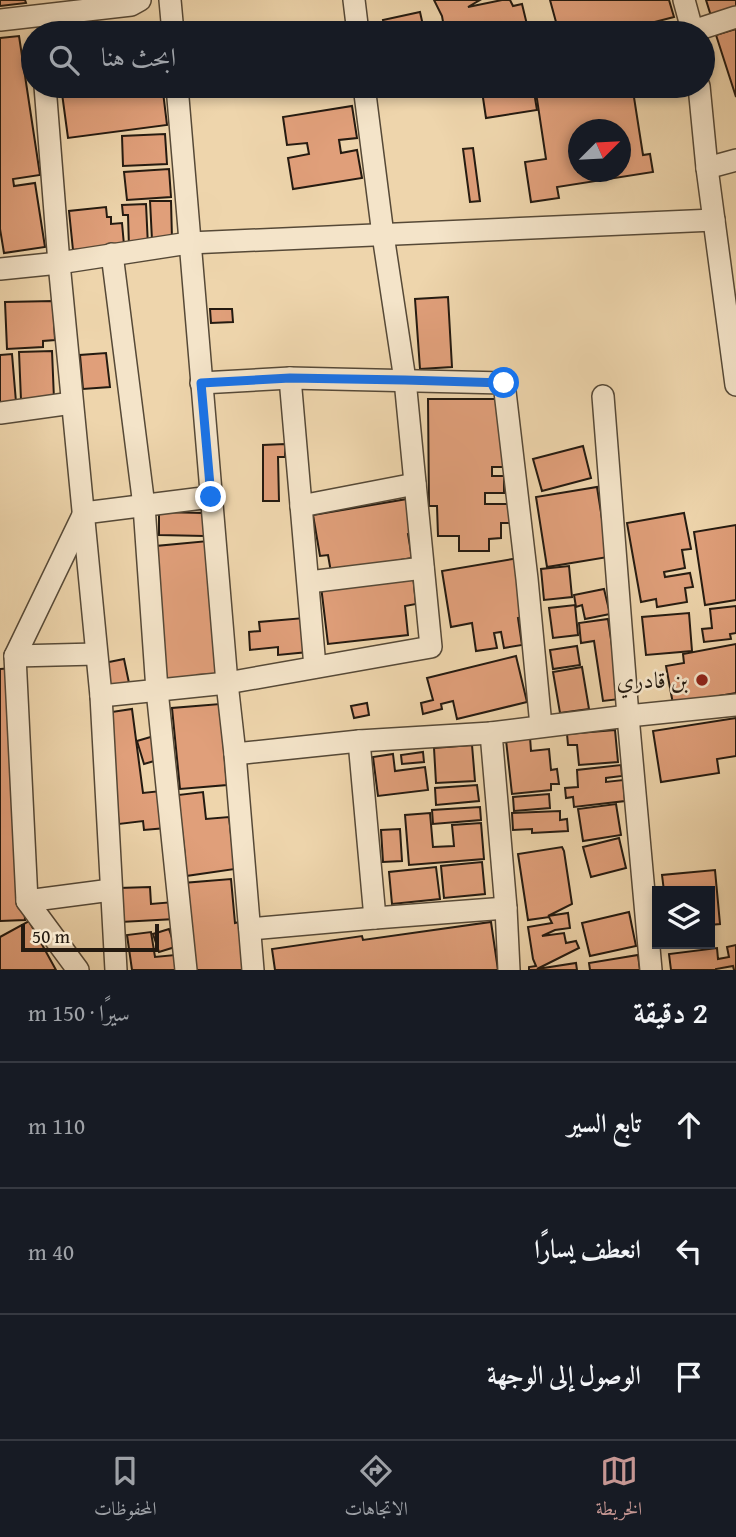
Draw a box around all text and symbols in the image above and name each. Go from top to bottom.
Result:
search box [21,21,715,98]
text: ابحث هنا [101,37,176,76]
icon: search [45,41,83,79]
north arrow [568,119,631,182]
route start [488,367,519,398]
route end [195,481,226,512]
place label: بن قادري [617,663,688,699]
marker: بن قادري [694,672,710,688]
map controls [652,886,715,949]
button: layers [652,886,715,949]
scale bar [21,921,159,953]
text: 50 m [32,922,70,950]
text: 2 دقيقة [633,990,708,1034]
text: سيرًا · 150 m [28,996,130,1029]
text: تابع السير [567,1103,641,1142]
icon: ahead [670,1106,708,1144]
text: 110 m [28,1109,85,1142]
text: انعطف يسارًا [534,1229,641,1268]
icon: left [670,1232,708,1270]
text: 40 m [28,1235,74,1268]
text: الوصول إلى الوجهة [487,1355,641,1394]
icon: arrive [670,1358,708,1396]
tab: المحفوظات [94,1452,157,1527]
tab: الاتجاهات [345,1452,408,1527]
tab: الخريطة [596,1452,642,1527]

